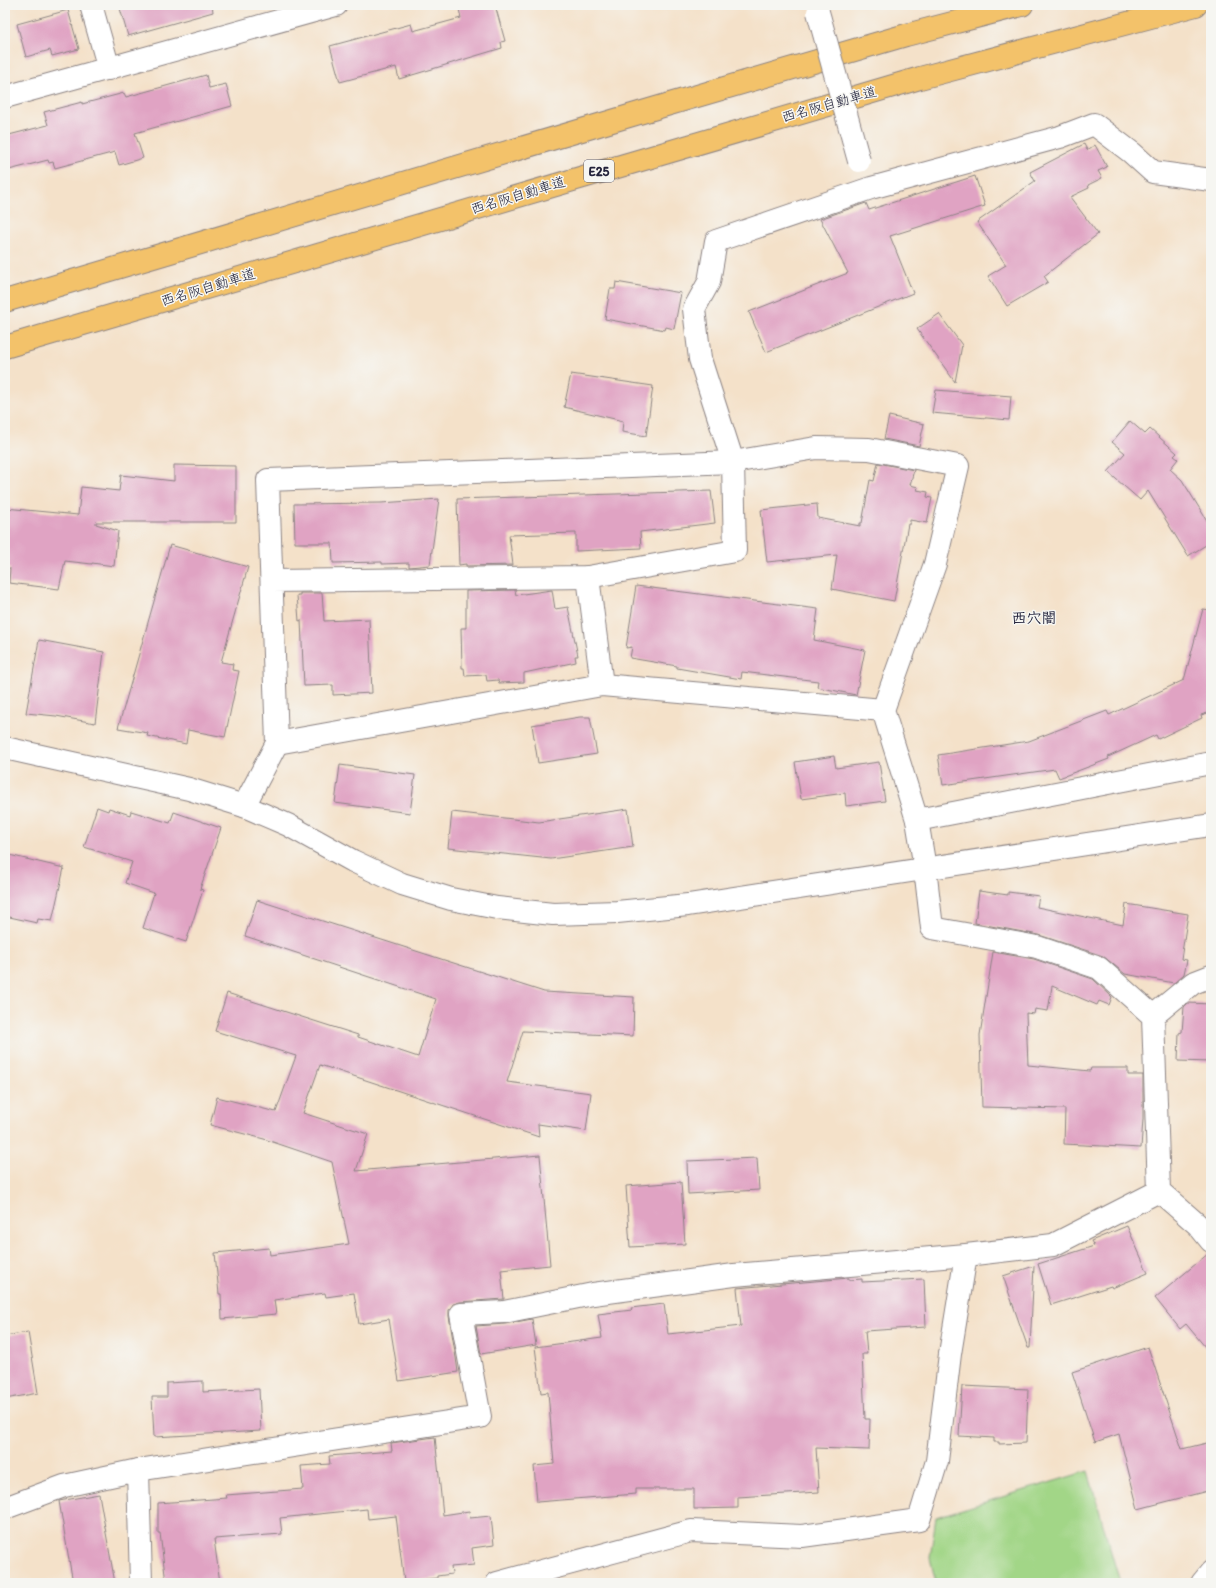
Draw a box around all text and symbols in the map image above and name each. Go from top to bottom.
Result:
street label: 西名阪自動車道 [780,83,879,126]
road number: E25 [584,160,614,182]
street label: 西名阪自動車道 [469,173,567,218]
street label: 西名阪自動車道 [159,265,257,310]
district label: 西穴闇 [1011,609,1057,627]

